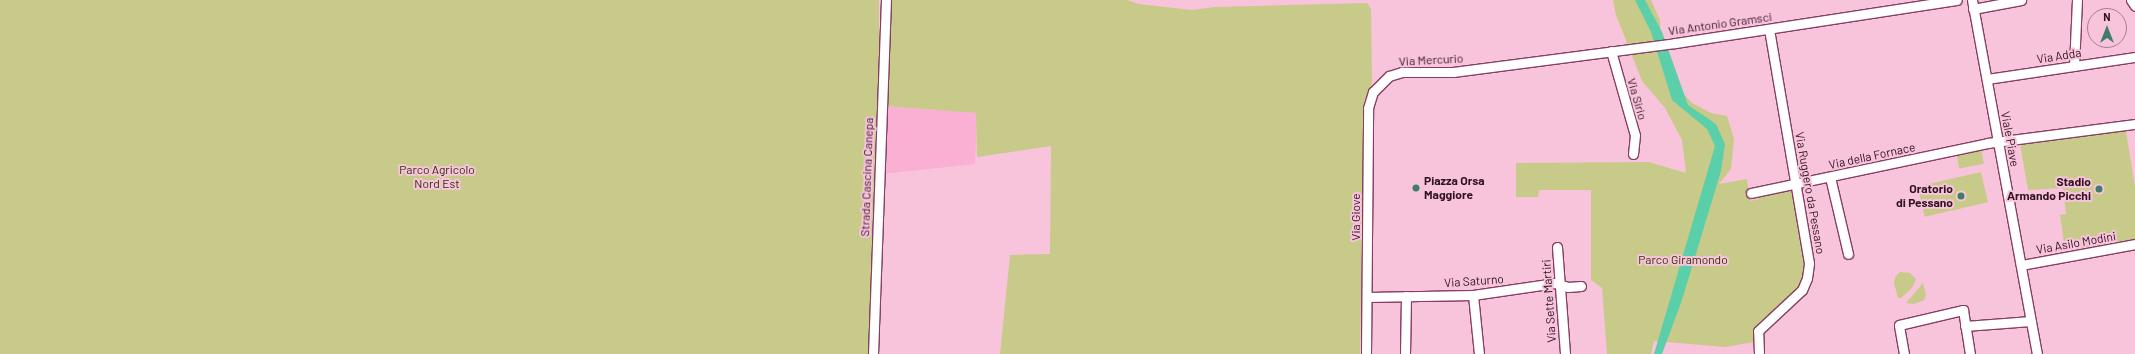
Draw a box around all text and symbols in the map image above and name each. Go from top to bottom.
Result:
north arrow [2087,8,2127,48]
street label: Via Antonio Gramsci [1667,10,1773,38]
text: N [2103,10,2111,23]
street label: Via Adda [2036,45,2082,67]
street label: Via Mercurio [1398,51,1464,69]
street label: Via Sirio [1624,76,1650,122]
street label: Viale Piave [1998,110,2022,168]
street label: Strada Cascina Canepa [858,117,876,237]
street label: Via Ruggero da Pessano [1792,131,1828,255]
street label: Via della Fornace [1827,140,1917,172]
park label: Parco Agricolo Nord Est [399,163,475,191]
place label: Piazza Orsa Maggiore [1424,174,1485,202]
place label: Stadio Armando Picchi [2007,175,2091,203]
place label: Oratorio di Pessano [1896,182,1953,210]
marker: Piazza Orsa Maggiore [1411,183,1421,193]
marker: Stadio Armando Picchi [2094,184,2104,194]
marker: Oratorio di Pessano [1956,191,1966,201]
street label: Via Giove [1349,193,1363,241]
street label: Via Asilo Modini [2035,229,2117,257]
park label: Parco Giramondo [1638,253,1728,267]
street label: Via Sette Martiri [1539,259,1559,343]
street label: Via Saturno [1444,272,1504,290]

